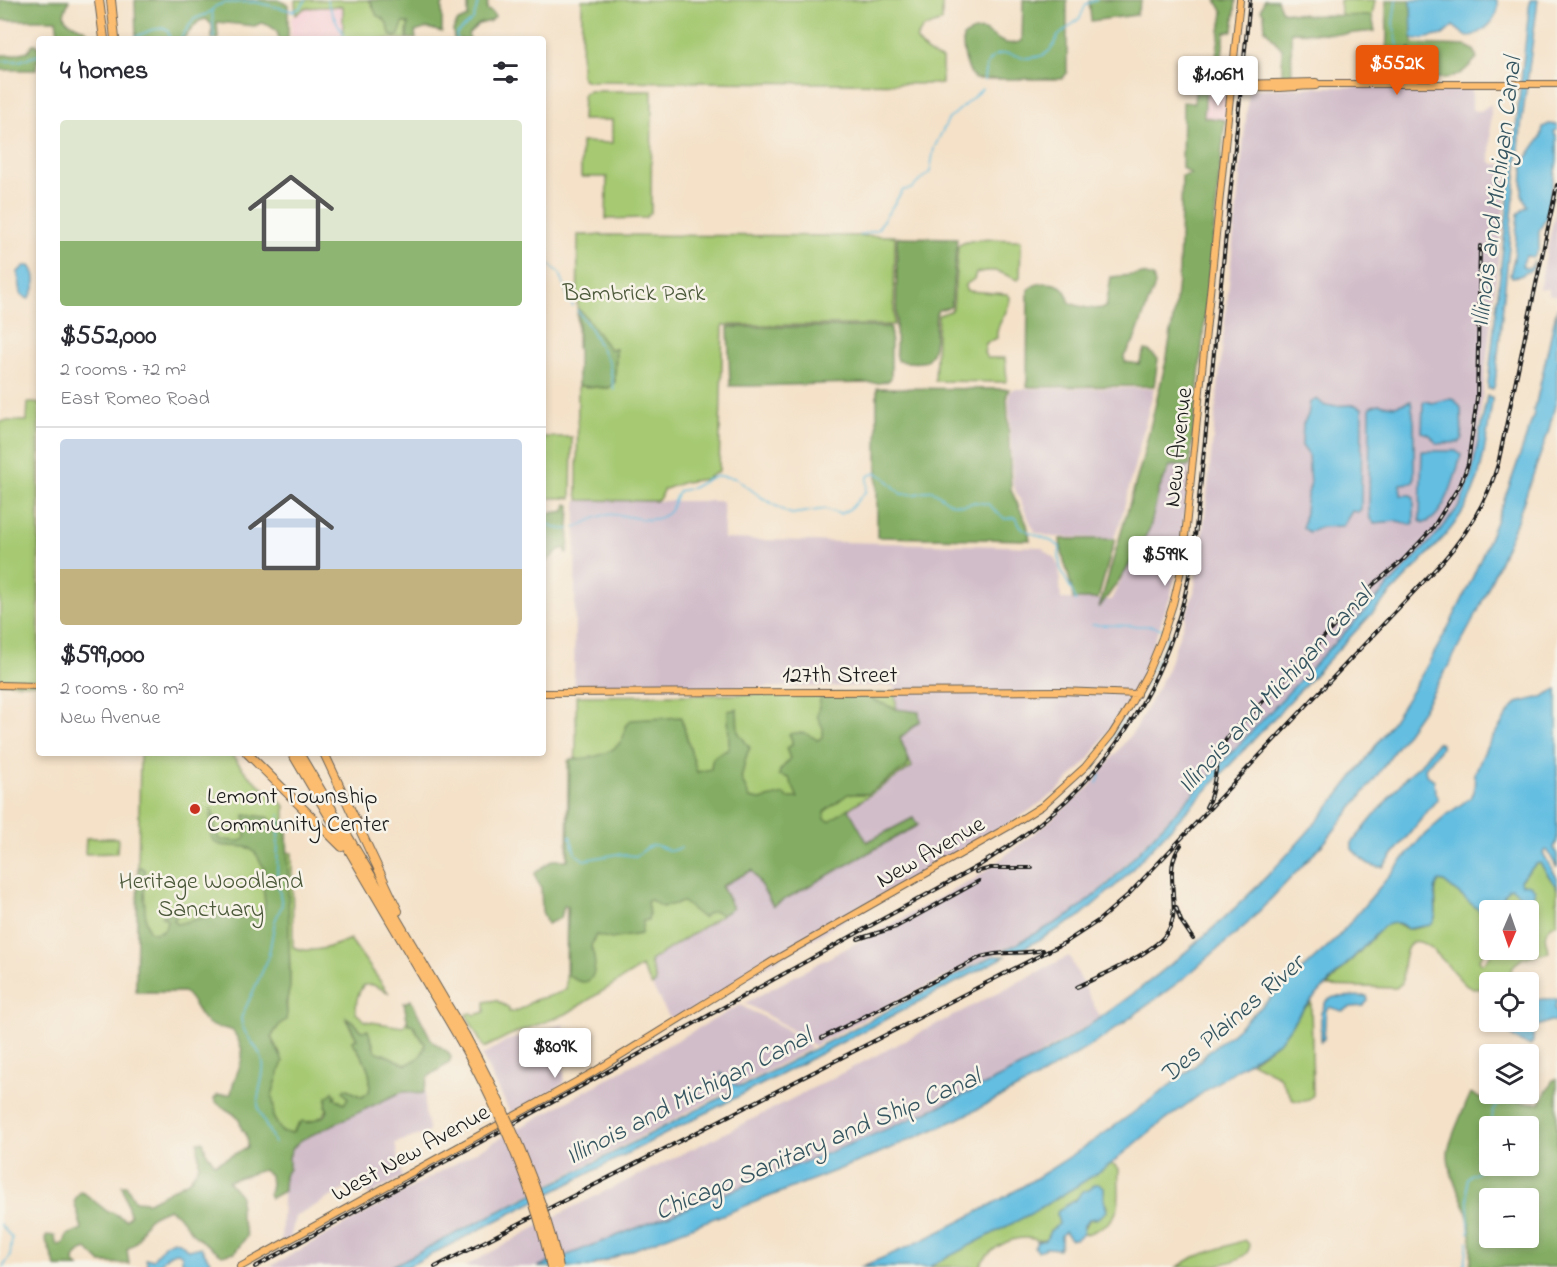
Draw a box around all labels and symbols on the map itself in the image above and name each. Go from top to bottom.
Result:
pin: $552K [1355,45,1439,96]
water label: Illinois and Michigan Canal [1463,53,1534,330]
pin: $1.06M [1169,56,1267,107]
park label: Bambrick Park [562,277,706,312]
street label: New Avenue [1156,385,1203,509]
pin: $599K [1123,536,1207,587]
water label: Illinois and Michigan Canal [1170,577,1385,803]
street label: 127th Street [782,659,898,694]
place label: Lemont Township Community Center [207,780,390,844]
marker: Lemont Township Community Center [188,802,202,816]
street label: New Avenue [870,808,992,898]
park label: Heritage Woodland Sanctuary [119,865,304,929]
north arrow [1479,900,1539,960]
water label: Des Plaines River [1152,945,1316,1094]
water label: Illinois and Michigan Canal [560,1018,821,1176]
pin: $809K [513,1028,597,1079]
water label: Chicago Sanitary and Ship Canal [649,1059,989,1232]
street label: West New Avenue [326,1096,497,1212]

